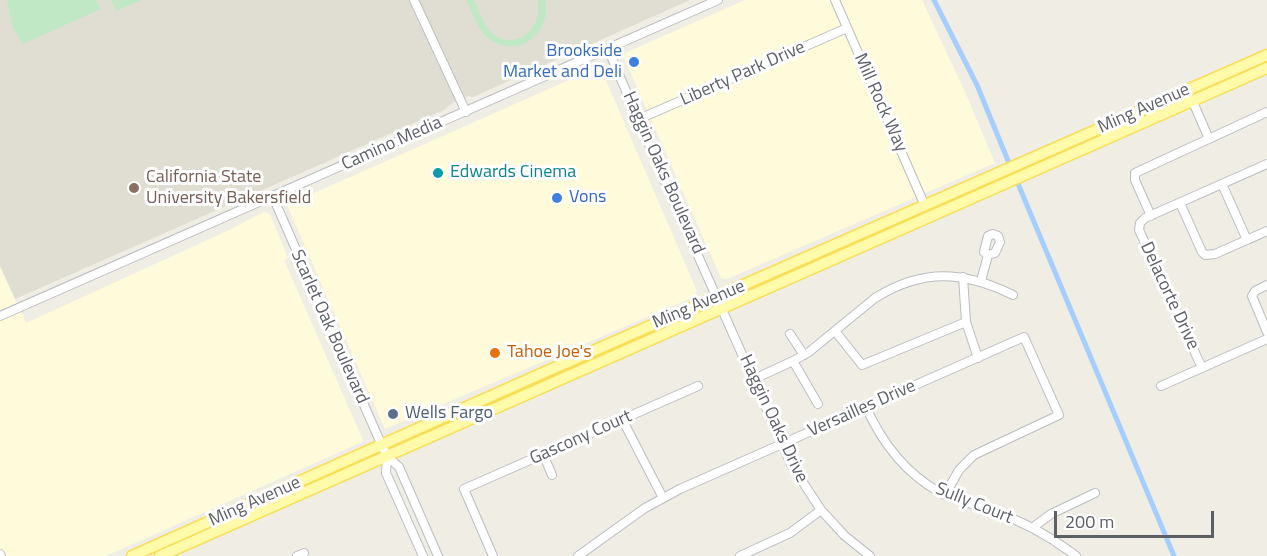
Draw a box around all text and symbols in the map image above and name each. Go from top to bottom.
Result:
street label: Liberty Park Drive [677,37,809,111]
place label: Brookside Market and Deli [503,41,622,84]
street label: Mill Rock Way [849,50,911,156]
marker: Brookside Market and Deli [627,55,641,69]
street label: Ming Avenue [1095,79,1193,139]
street label: Haggin Oaks Boulevard [617,88,709,258]
street label: Camino Media [338,112,446,176]
place label: Edwards Cinema [450,162,576,184]
marker: Edwards Cinema [431,166,445,180]
place label: California State University Bakersfield [146,167,311,210]
marker: California State University Bakersfield [127,181,141,195]
place label: Vons [569,187,606,209]
marker: Vons [550,191,564,205]
street label: Delacorte Drive [1135,239,1203,353]
street label: Scarlet Oak Boulevard [285,247,373,407]
street label: Ming Avenue [650,276,748,334]
place label: Tahoe Joe's [507,342,592,364]
marker: Tahoe Joe's [488,346,502,360]
street label: Haggin Oaks Drive [734,352,812,486]
street label: Versailles Drive [805,376,919,442]
place label: Wells Fargo [405,403,493,425]
street label: Gascony Court [527,406,635,470]
marker: Wells Fargo [386,407,400,421]
street label: Ming Avenue [206,472,304,532]
street label: Sully Court [932,479,1016,529]
scale bar [1057,499,1218,537]
text: 200 m [1065,508,1114,535]

